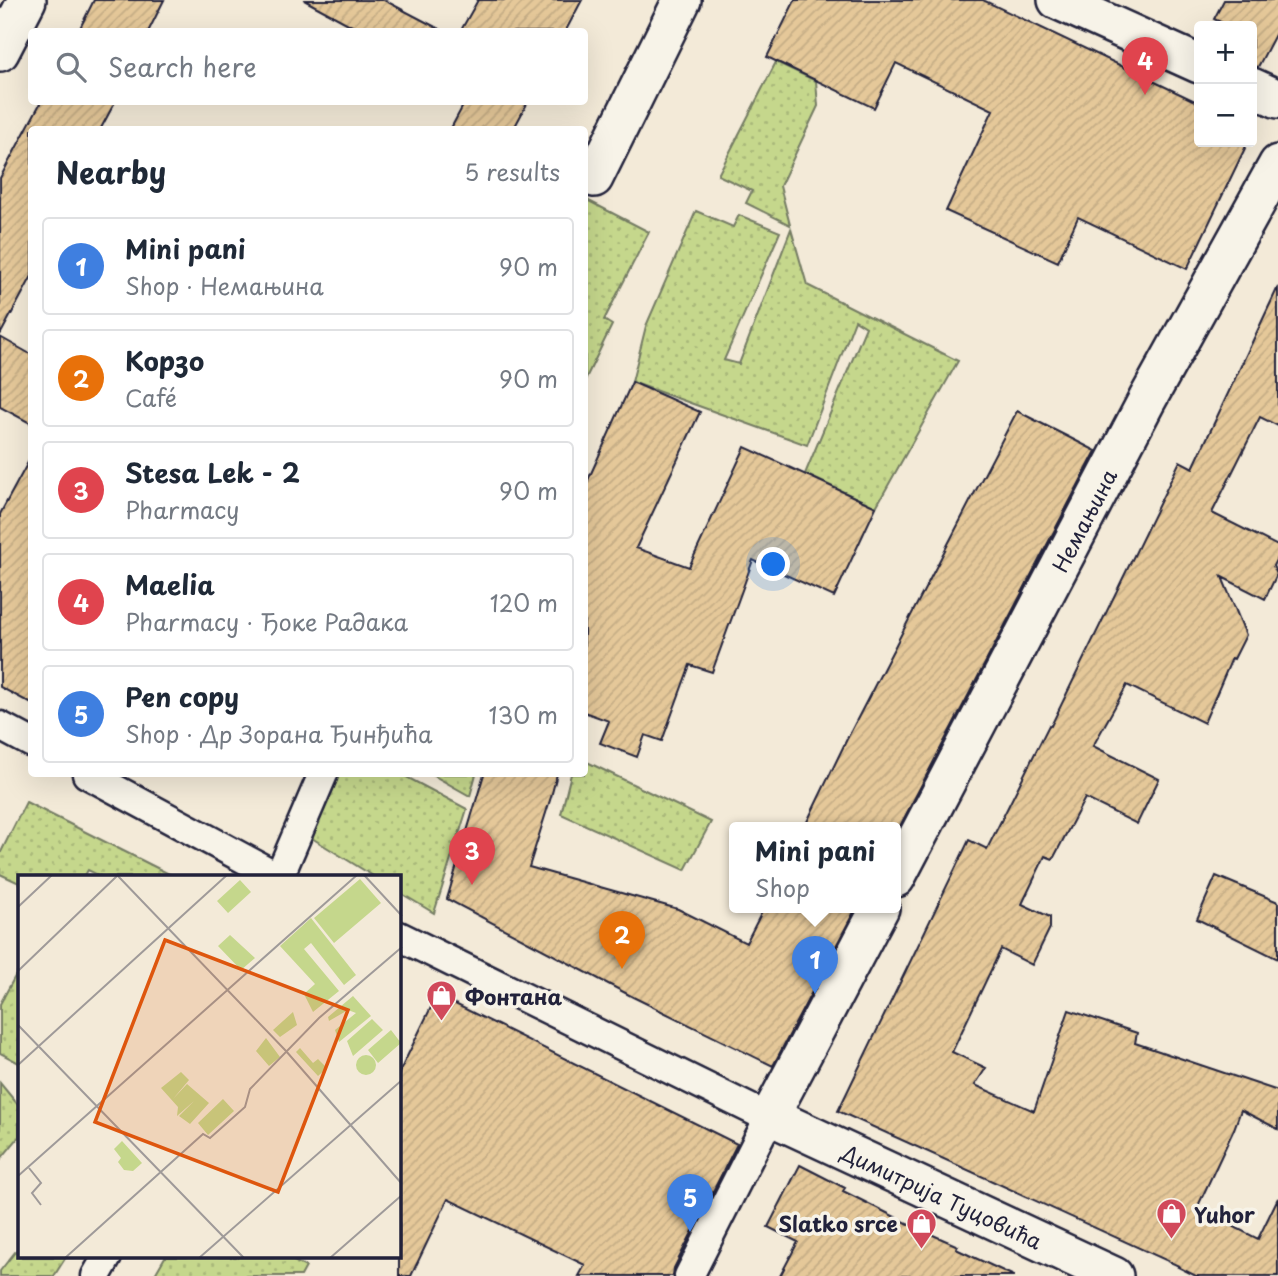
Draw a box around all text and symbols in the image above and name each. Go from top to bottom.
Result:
map controls [1194,21,1257,147]
button: + [1194,21,1257,84]
search box [28,28,588,105]
pin: 4 [1122,37,1168,95]
text: Search here [108,47,257,86]
icon: search [52,48,90,86]
button: − [1194,84,1257,147]
text: Nearby [56,149,166,194]
text: 5 results [464,154,560,189]
text: Mini pani [125,229,245,268]
text: 1 [76,249,87,284]
text: 90 m [499,249,558,284]
text: Shop · Немањина [125,268,324,303]
text: Корзо [125,341,204,380]
text: 2 [73,361,89,396]
text: 90 m [499,361,558,396]
text: Café [125,380,177,415]
text: Stesa Lek - 2 [125,453,300,492]
street label: Немањина [1043,462,1125,578]
text: 3 [73,473,89,508]
text: 90 m [499,473,558,508]
text: Pharmacy [125,492,239,527]
your location [756,547,790,581]
text: Maelia [125,565,215,604]
text: 4 [73,585,89,620]
text: 120 m [490,585,558,620]
text: Pharmacy · Ђоке Радака [125,604,408,639]
text: Pen copy [125,677,239,716]
text: 5 [74,697,88,732]
text: 130 m [488,697,558,732]
text: Shop · Др Зорана Ђинђића [125,716,432,751]
popup [729,822,901,913]
pin: 3 [449,827,495,885]
text: Mini pani [755,831,875,870]
text: Shop [755,870,810,905]
inset map [18,875,401,1258]
pin: 2 [599,911,645,969]
pin: 1 [792,936,838,994]
shop icon: Фонтана [425,979,459,1023]
place label: Фонтана [465,980,562,1012]
street label: Димитрија Туцовића [836,1135,1048,1257]
pin: 5 [667,1174,713,1232]
shop icon: Yuhor [1154,1197,1188,1241]
place label: Yuhor [1194,1198,1255,1230]
shop icon: Slatko srce [904,1206,938,1250]
place label: Slatko srce [778,1207,898,1239]

